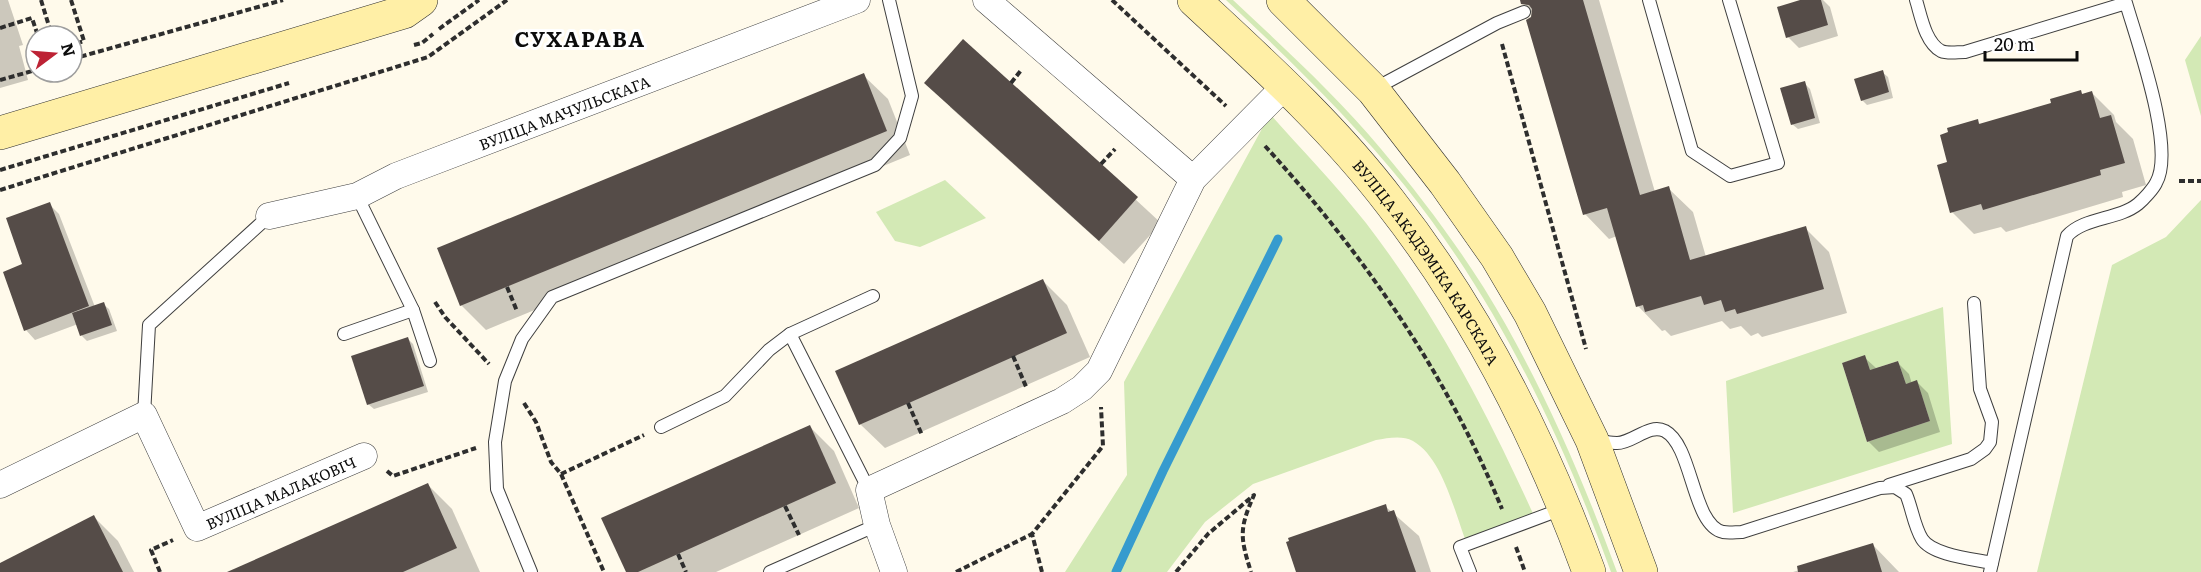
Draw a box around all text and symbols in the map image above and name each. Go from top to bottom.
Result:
district label: СУХАРАВА [514,22,646,53]
north arrow [24,24,84,84]
scale bar [1985,24,2076,62]
text: 20 m [1994,30,2035,57]
text: N [56,40,83,59]
street label: ВУЛІЦА МАЧУЛЬСКАГА [475,69,653,155]
street label: ВУЛІЦА АКАДЭМІКА КАРСКАГА [1348,154,1506,369]
street label: ВУЛІЦА МАЛАКОВІЧ [202,449,359,534]

